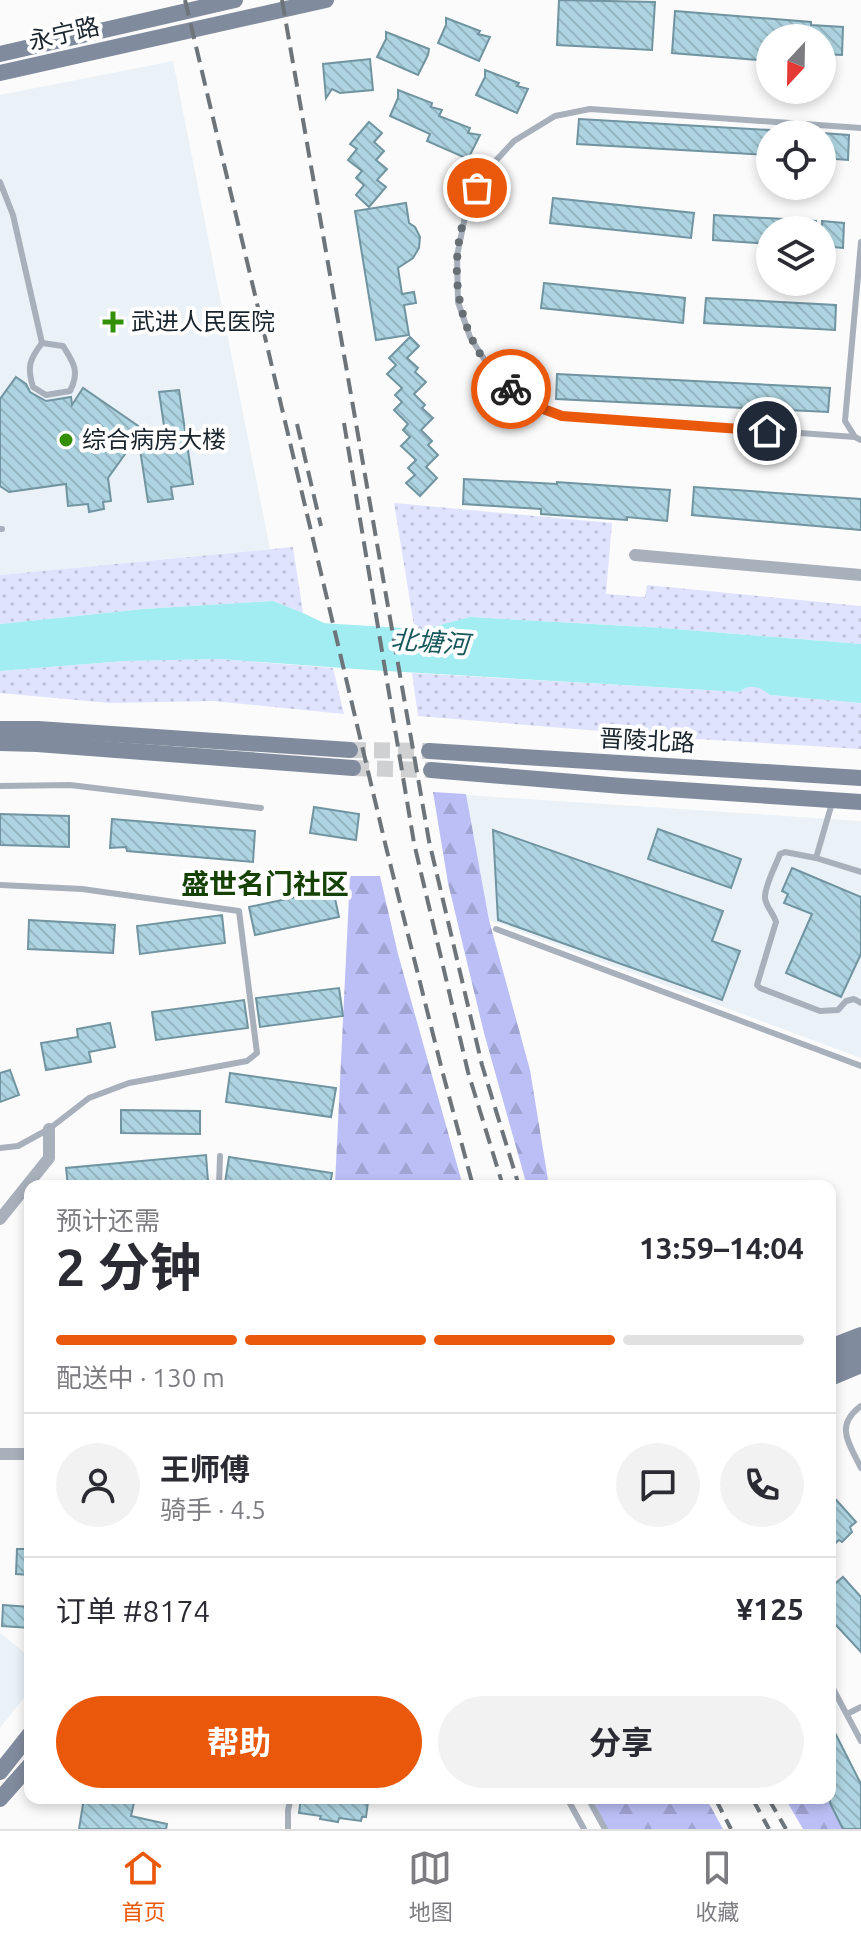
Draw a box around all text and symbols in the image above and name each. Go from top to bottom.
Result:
street label: 永宁路 [26,12,102,55]
north arrow [756,24,836,104]
map controls [756,24,836,296]
button: locate [756,120,836,200]
pin [443,154,511,222]
icon: bag [455,166,499,210]
button: layers [756,216,836,296]
place label: 武进人民医院 [131,308,275,335]
marker: 武进人民医院 [102,311,124,333]
courier [471,349,551,429]
icon: bike [489,367,533,411]
pin [733,397,801,465]
icon: home [745,409,789,453]
place label: 综合病房大楼 [82,426,226,453]
marker: 综合病房大楼 [57,431,75,449]
water label: 北塘河 [390,624,475,659]
street label: 晋陵北路 [598,725,696,756]
district label: 盛世名门社区 [181,868,349,899]
text: 预计还需 [56,1206,160,1235]
text: 13:59–14:04 [639,1231,804,1265]
text: 2 分钟 [56,1238,202,1296]
text: 配送中 · 130 m [56,1363,225,1392]
button: person [56,1443,140,1527]
button: chat [616,1443,700,1527]
button: phone [720,1443,804,1527]
text: 王师傅 [160,1452,250,1486]
text: 骑手 · 4.5 [160,1495,266,1524]
text: ¥125 [736,1592,804,1626]
text: 订单 #8174 [56,1594,210,1628]
button: 帮助 [56,1696,422,1788]
button: 分享 [438,1696,804,1788]
tab: 首页 [121,1846,166,1926]
tab: 地图 [408,1846,453,1926]
tab: 收藏 [695,1846,740,1926]

